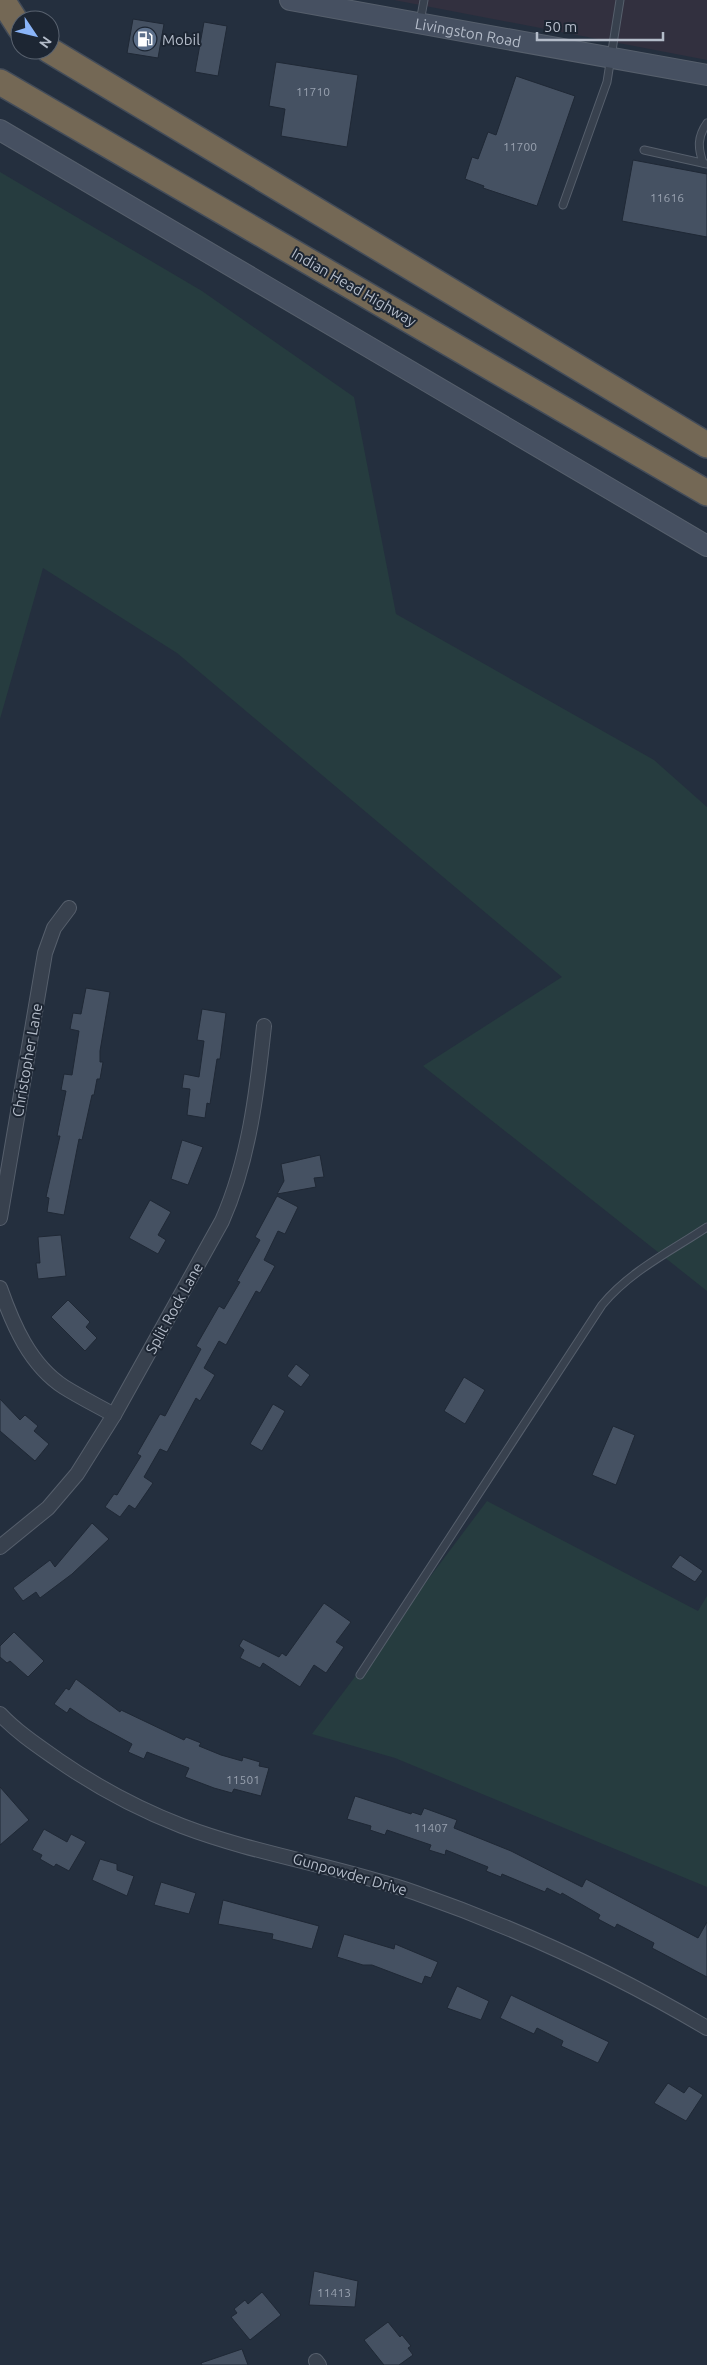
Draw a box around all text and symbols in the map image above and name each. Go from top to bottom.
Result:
north arrow [10,10,60,60]
scale bar [537,10,663,42]
street label: Livingston Road [414,14,522,50]
text: 50 m [544,18,577,35]
fuel station icon: Mobil [132,26,158,52]
place label: Mobil [162,31,200,48]
text: N [36,34,55,51]
house number: 11710 [296,85,330,98]
house number: 11700 [503,140,537,153]
house number: 11616 [650,191,684,204]
street label: Indian Head Highway [289,244,419,330]
street label: Christopher Lane [9,1002,45,1118]
street label: Split Rock Lane [142,1259,206,1357]
house number: 11501 [226,1773,260,1786]
house number: 11407 [414,1821,448,1834]
street label: Gunpowder Drive [291,1850,409,1898]
house number: 11413 [317,2286,351,2299]

